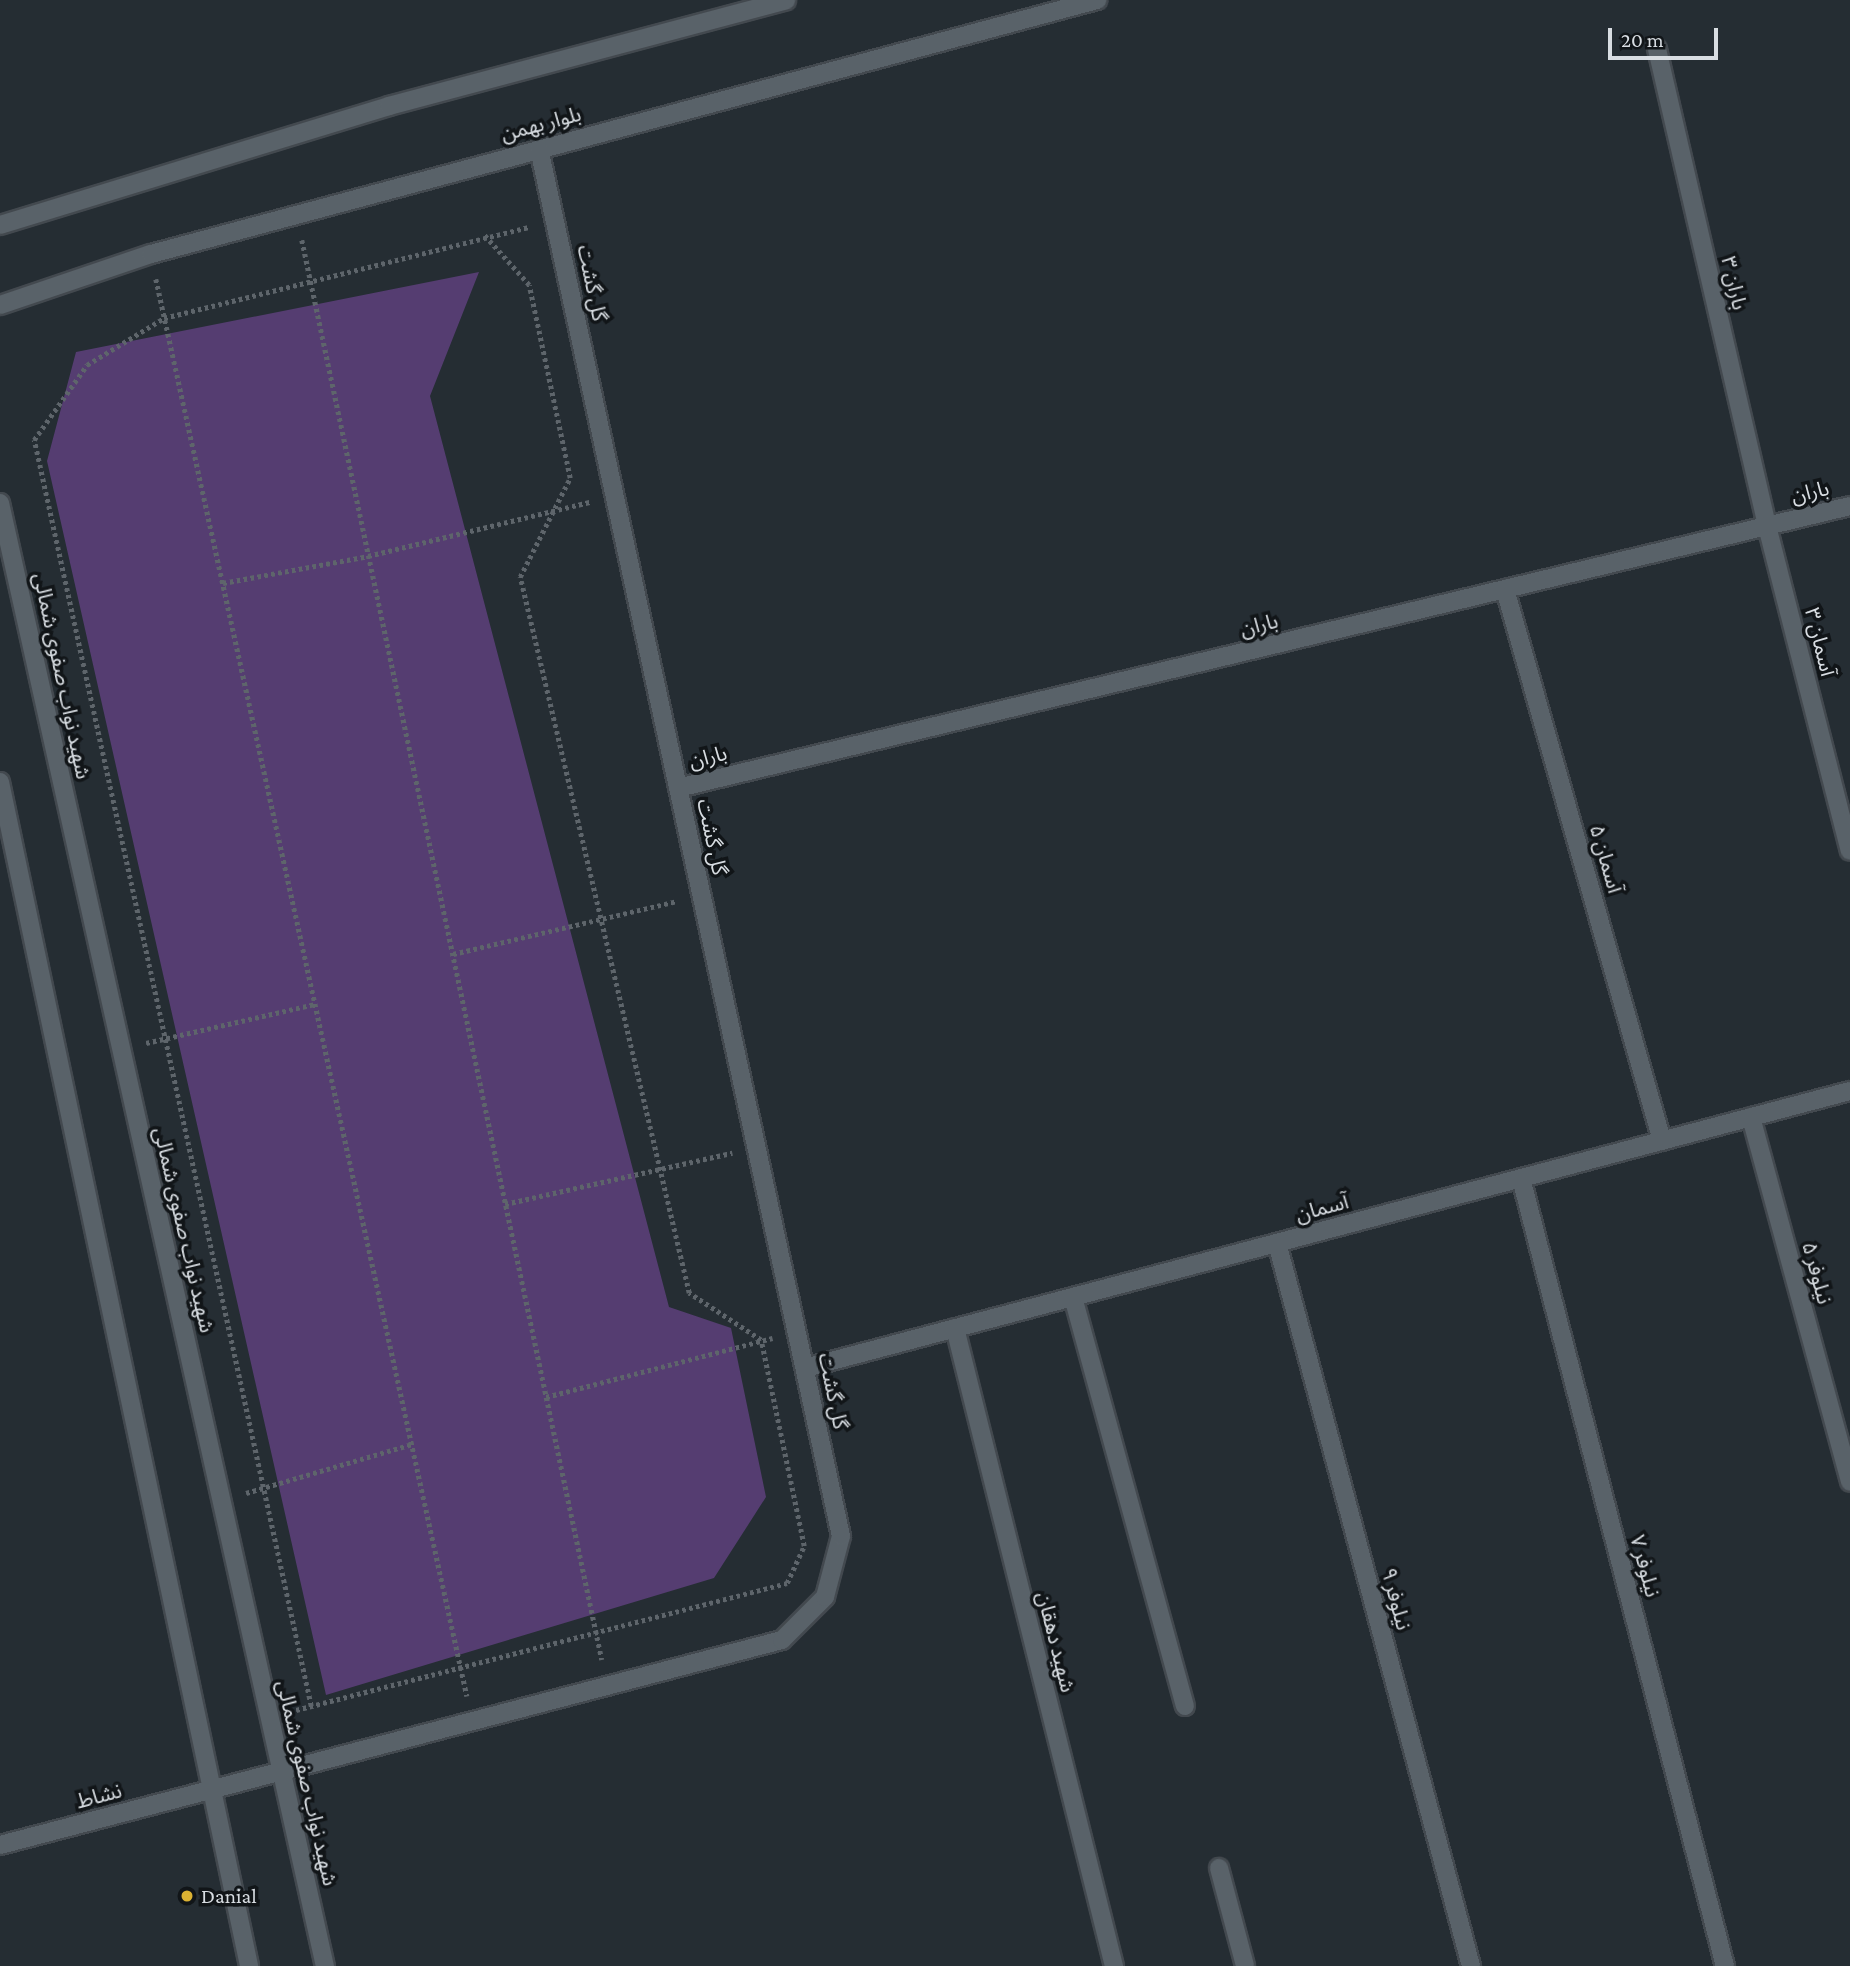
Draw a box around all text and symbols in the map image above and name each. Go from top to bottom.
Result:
scale bar [1612,14,1722,58]
text: 20 m [1621,28,1664,52]
street label: بلوار بهمن [498,101,584,147]
street label: گل گشت [572,243,612,323]
street label: باران ۳ [1716,254,1752,312]
street label: باران [1788,475,1832,509]
street label: شهید نواب صفوی شمالی [28,571,96,781]
street label: آسمان ۳ [1799,605,1841,679]
street label: باران [1237,608,1281,642]
street label: باران [686,740,730,774]
street label: گل گشت [692,797,732,877]
street label: آسمان ۵ [1584,822,1628,896]
street label: شهید نواب صفوی شمالی [148,1125,220,1335]
street label: آسمان [1293,1189,1351,1227]
street label: نیلوفر ۵ [1797,1239,1837,1307]
street label: گل گشت [813,1351,853,1431]
street label: نیلوفر ۷ [1625,1532,1665,1600]
street label: نیلوفر ۹ [1376,1565,1416,1633]
street label: شهید دهقان [1031,1589,1081,1695]
street label: شهید نواب صفوی شمالی [271,1678,343,1888]
street label: نشاط [73,1778,125,1814]
place label: Danial [201,1883,257,1909]
marker: Danial [179,1888,195,1904]

